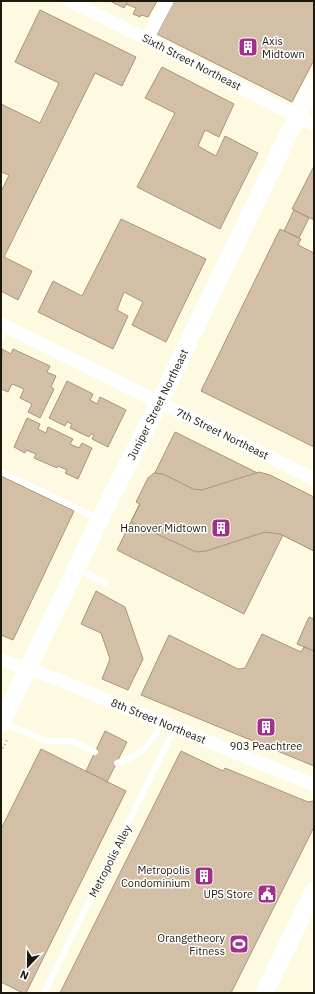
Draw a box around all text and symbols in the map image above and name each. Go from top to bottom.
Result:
street label: Sixth Street Northeast [140,31,244,93]
place label: Axis Midtown [262,34,305,61]
building icon: Axis Midtown [237,36,259,58]
street label: Juniper Street Northeast [124,347,191,462]
street label: 7th Street Northeast [174,405,271,462]
building icon: Hanover Midtown [210,517,232,539]
place label: Hanover Midtown [120,521,207,535]
street label: 8th Street Northeast [109,695,208,747]
building icon: 903 Peachtree [255,716,277,738]
place label: 903 Peachtree [230,739,302,753]
street label: Metropolis Alley [86,822,135,900]
place label: Metropolis Condominium [121,863,190,890]
building icon: Metropolis Condominium [193,865,215,887]
public building icon: UPS Store [256,883,278,905]
place label: UPS Store [204,887,253,901]
place label: Orangetheory Fitness [157,931,225,958]
sports icon: Orangetheory Fitness [228,933,250,955]
north arrow [8,946,48,986]
text: N [18,967,31,983]

